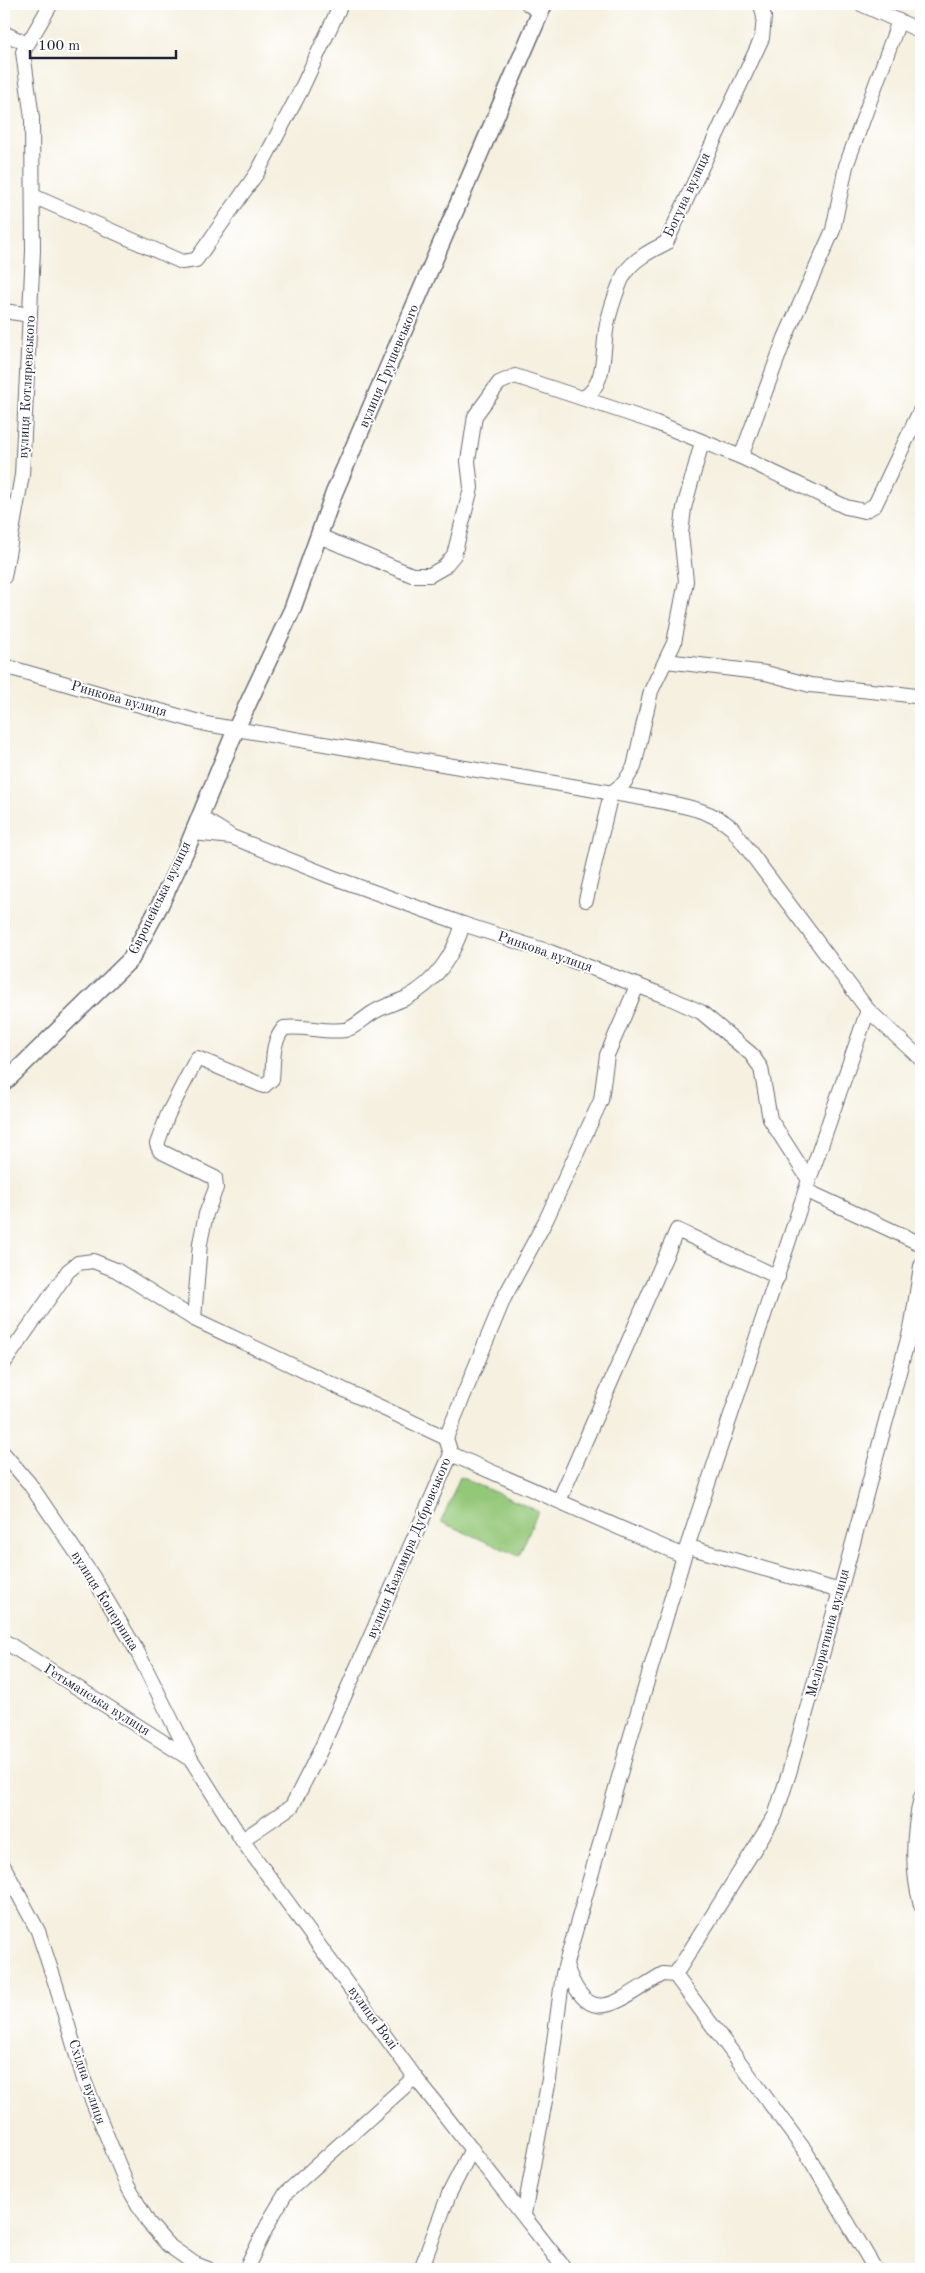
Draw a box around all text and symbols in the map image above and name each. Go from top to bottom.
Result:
scale bar [30,28,176,60]
text: 100 m [38,39,80,54]
street label: Богуна вулиця [661,150,713,240]
street label: вулиця Грушевського [357,302,421,430]
street label: вулиця Котляревського [16,315,38,459]
street label: Ринкова вулиця [69,679,169,719]
street label: Європейська вулиця [126,839,194,957]
street label: Ринкова вулиця [496,929,594,975]
street label: вулиця Казимира Дубровського [364,1455,454,1641]
street label: вулиця Коперника [69,1549,141,1653]
street label: Меліоративна вулиця [804,1567,852,1699]
street label: Гетьманська вулиця [41,1662,153,1738]
street label: вулиця Волі [346,1984,401,2052]
street label: Східна вулиця [66,2038,108,2126]

